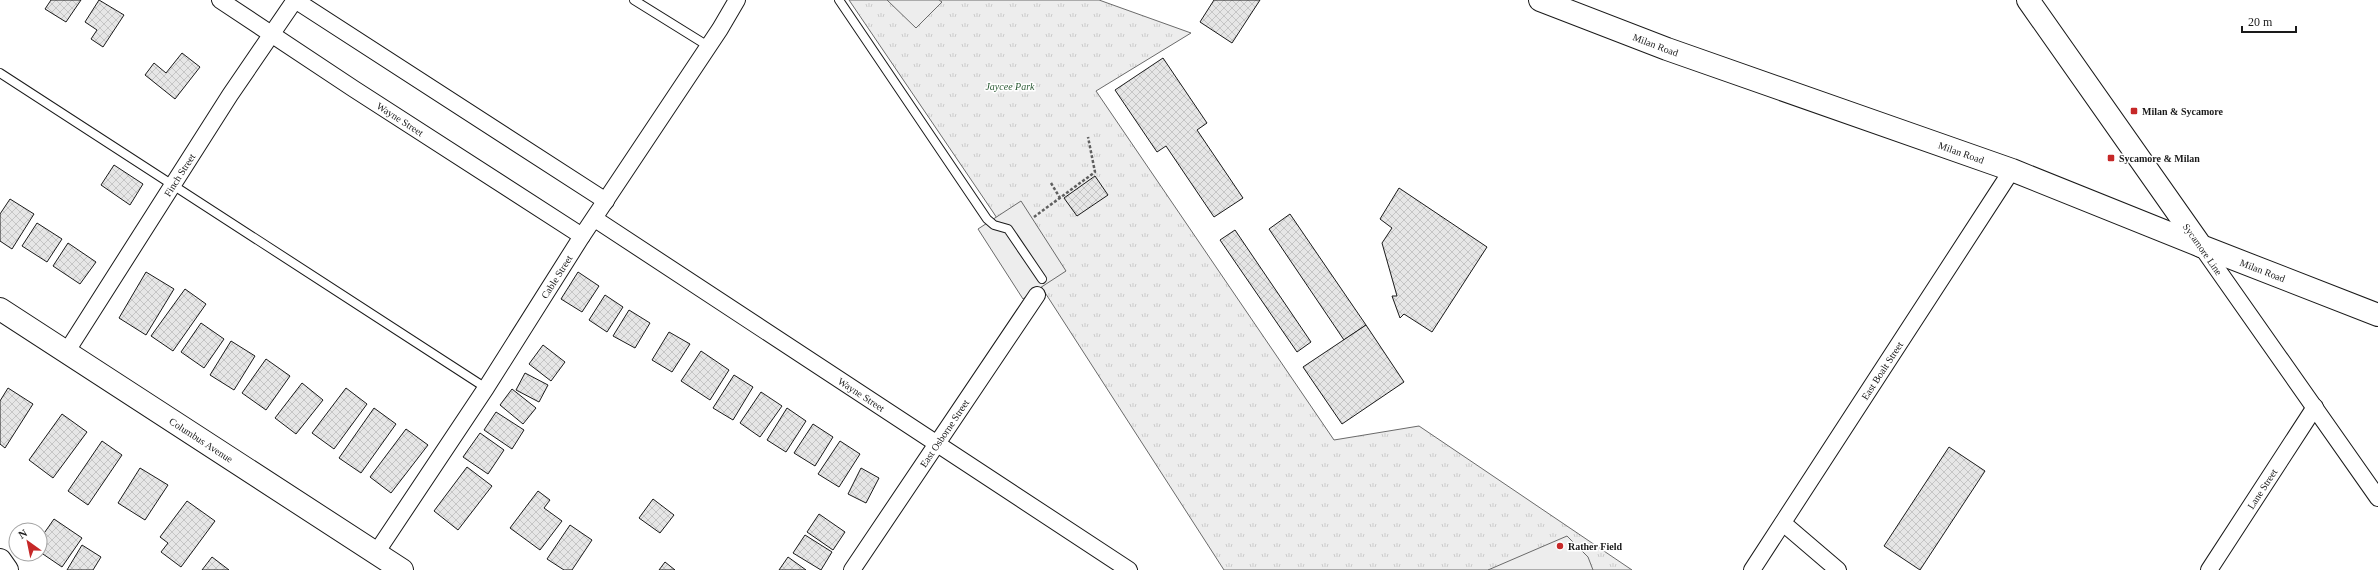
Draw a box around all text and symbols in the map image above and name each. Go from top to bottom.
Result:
scale bar [2242,8,2296,34]
text: 20 m [2248,15,2273,29]
street label: Milan Road [1631,31,1680,59]
park label: Jaycee Park [985,81,1035,92]
street label: Wayne Street [375,100,426,139]
marker: Milan & Sycamore [2129,106,2139,116]
place label: Milan & Sycamore [2142,106,2223,117]
street label: Milan Road [1937,140,1985,166]
street label: Finch Street [162,151,198,198]
marker: Sycamore & Milan [2106,153,2116,163]
place label: Sycamore & Milan [2119,153,2200,164]
street label: Sycamore Line [2181,221,2225,278]
street label: Cable Street [539,253,575,301]
street label: Milan Road [2238,257,2287,284]
street label: East Boalt Street [1859,339,1905,402]
street label: Wayne Street [836,375,887,414]
street label: East Osborne Street [918,397,971,469]
street label: Columbus Avenue [167,415,235,465]
street label: Lane Street [2245,467,2280,511]
north arrow [8,522,48,562]
text: N [16,526,29,541]
marker: Rather Field [1555,541,1565,551]
place label: Rather Field [1568,541,1622,552]

